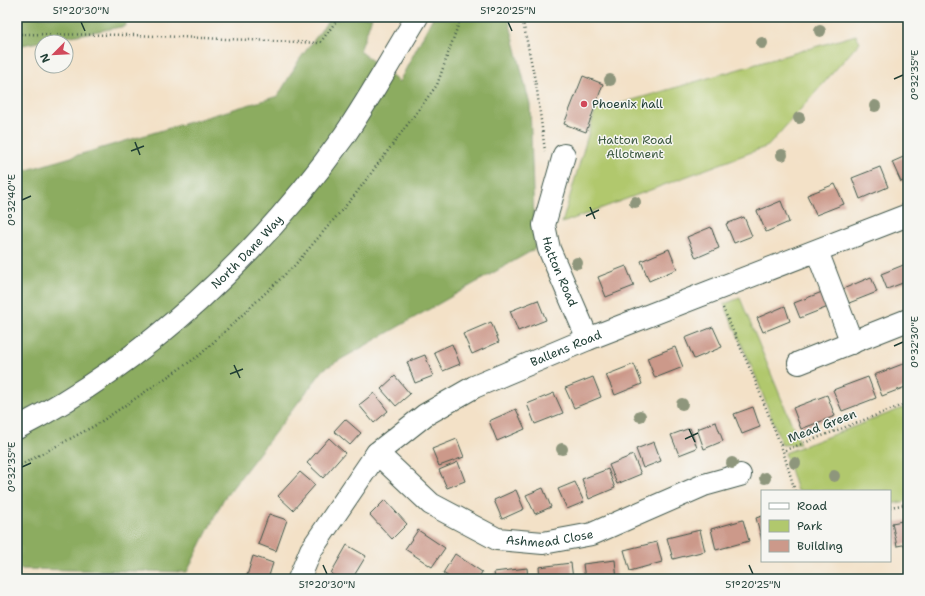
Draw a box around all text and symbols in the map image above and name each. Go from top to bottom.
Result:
text: 51°20'30"N [53,4,109,17]
text: 51°20'25"N [480,4,536,17]
north arrow [34,34,74,74]
text: 0°32'35"E [908,50,921,100]
text: N [37,51,54,65]
place label: Phoenix hall [592,96,663,112]
marker: Phoenix hall [579,99,589,109]
park label: Hatton Road Allotment [598,132,673,162]
text: 0°32'40"E [5,174,18,226]
street label: North Dane Way [208,212,286,293]
street label: Hatton Road [539,235,581,309]
text: 0°32'30"E [908,316,921,368]
street label: Ballens Road [528,326,604,370]
street label: Mead Green [786,406,858,446]
text: 0°32'35"E [5,442,18,492]
legend [761,490,891,562]
text: Road [797,498,828,514]
text: Park [797,518,823,534]
street label: Ashmead Close [505,526,595,551]
text: Building [797,538,843,554]
text: 51°20'30"N [299,578,355,591]
text: 51°20'25"N [725,578,781,591]

